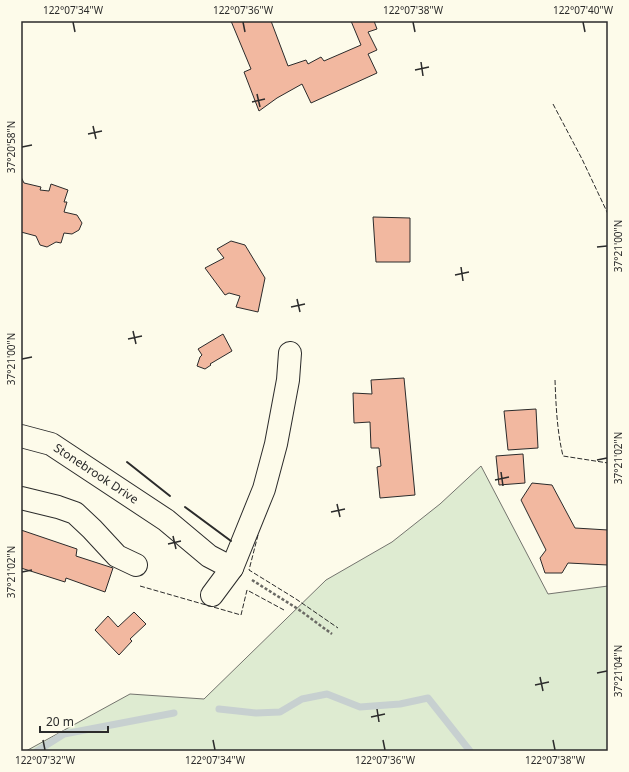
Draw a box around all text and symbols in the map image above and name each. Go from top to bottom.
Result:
text: 122°07'34"W [43,3,104,17]
text: 122°07'36"W [213,3,274,17]
text: 122°07'38"W [383,3,444,17]
text: 122°07'40"W [553,3,614,17]
text: 37°20'58"N [4,121,18,173]
text: 37°21'00"N [611,220,625,272]
text: 37°21'00"N [4,333,18,385]
text: 37°21'02"N [611,432,625,484]
street label: Stonebrook Drive [51,439,142,508]
text: 37°21'02"N [4,546,18,598]
text: 37°21'04"N [611,645,625,697]
scale bar [40,708,108,734]
text: 20 m [46,713,74,730]
text: 122°07'32"W [15,753,76,767]
text: 122°07'34"W [185,753,246,767]
text: 122°07'36"W [355,753,416,767]
text: 122°07'38"W [525,753,586,767]

